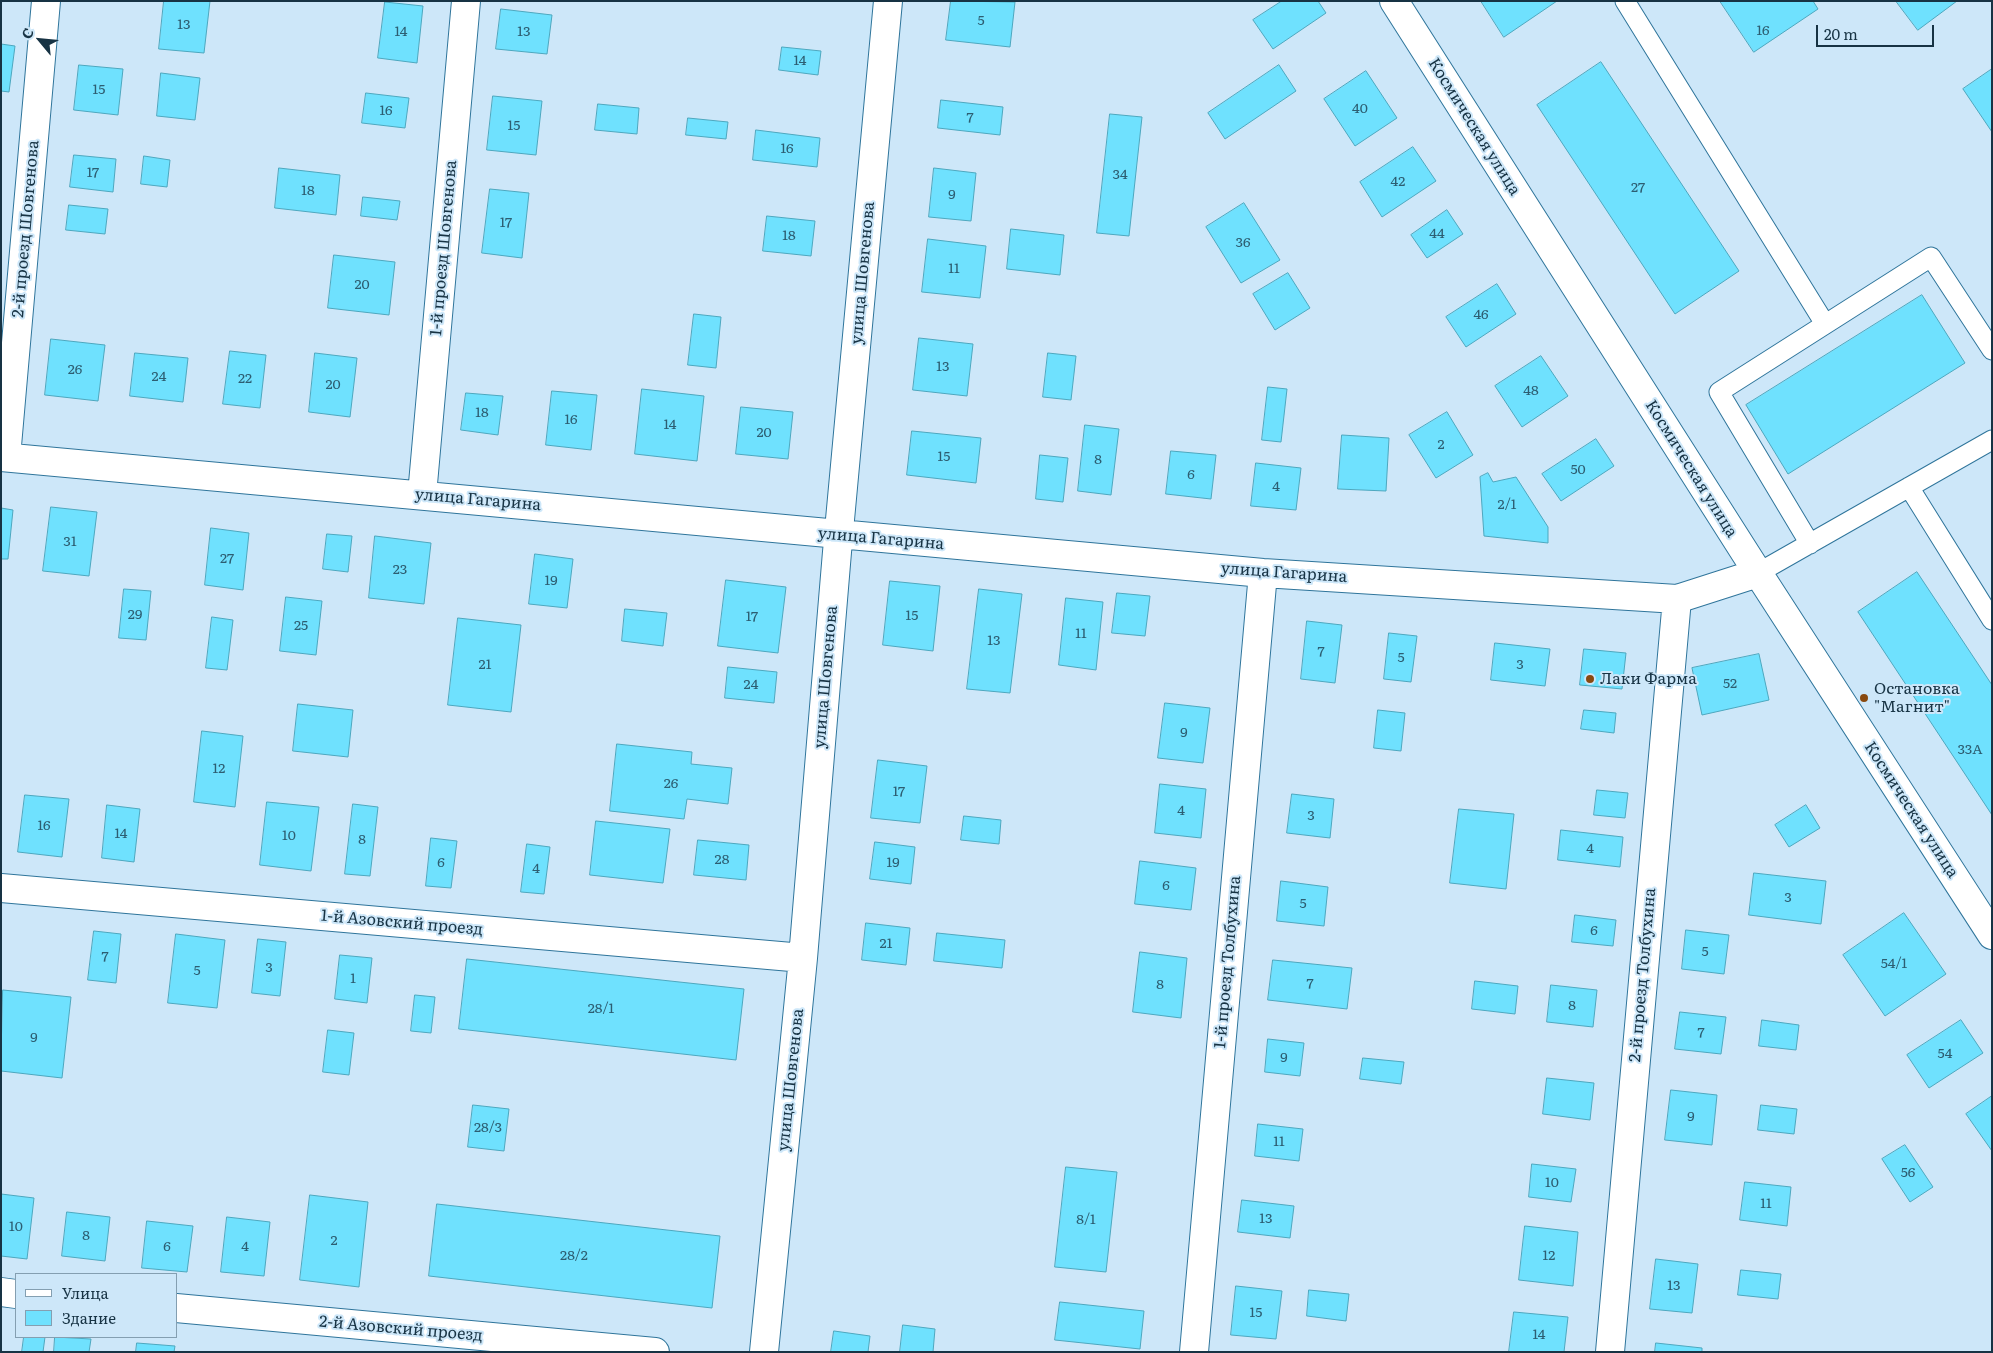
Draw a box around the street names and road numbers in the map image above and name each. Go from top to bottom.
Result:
street label: Космическая улица [1424,55,1524,199]
street label: 2-й проезд Шовгенова [9,140,43,318]
street label: 1-й проезд Шовгенова [427,159,461,337]
street label: улица Шовгенова [847,201,879,345]
street label: Космическая улица [1641,397,1741,541]
street label: улица Гагарина [414,485,542,515]
street label: улица Гагарина [817,524,945,554]
street label: улица Гагарина [1220,559,1348,587]
street label: улица Шовгенова [810,605,842,749]
street label: Космическая улица [1860,738,1962,882]
street label: 1-й проезд Толбухина [1211,875,1245,1049]
street label: 2-й проезд Толбухина [1626,887,1660,1063]
street label: 1-й Азовский проезд [320,906,484,940]
street label: улица Шовгенова [774,1008,808,1152]
street label: 2-й Азовский проезд [318,1312,484,1346]

